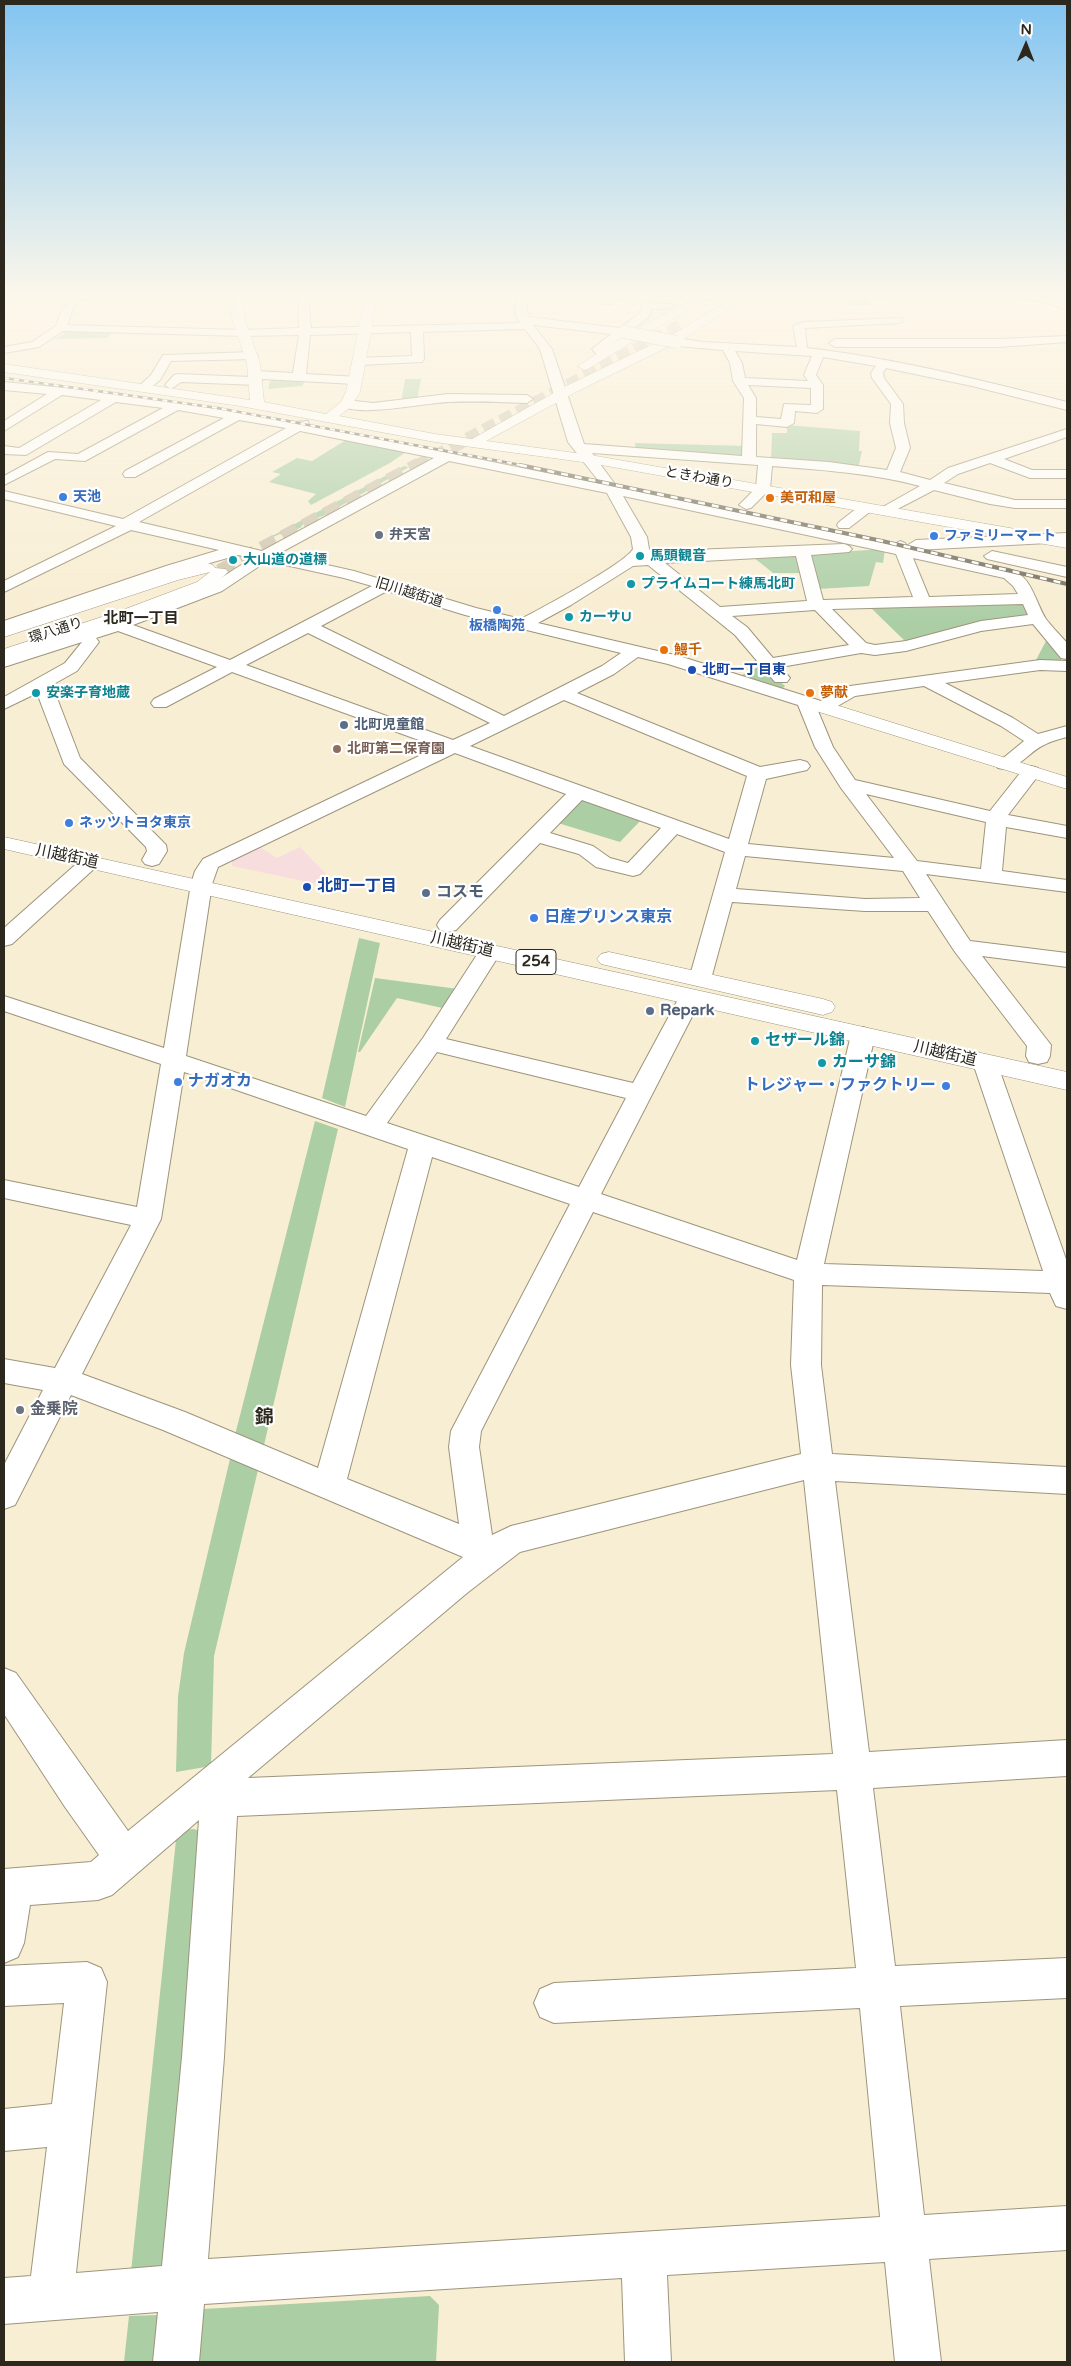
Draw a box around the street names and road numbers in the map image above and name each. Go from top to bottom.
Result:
street label: ときわ通り [663,464,735,492]
street label: 旧川越街道 [373,575,445,611]
street label: 環八通り [27,614,85,648]
street label: 川越街道 [34,841,100,873]
street label: 川越街道 [429,928,495,962]
road number: 254 [516,950,556,974]
street label: 川越街道 [912,1037,978,1071]

